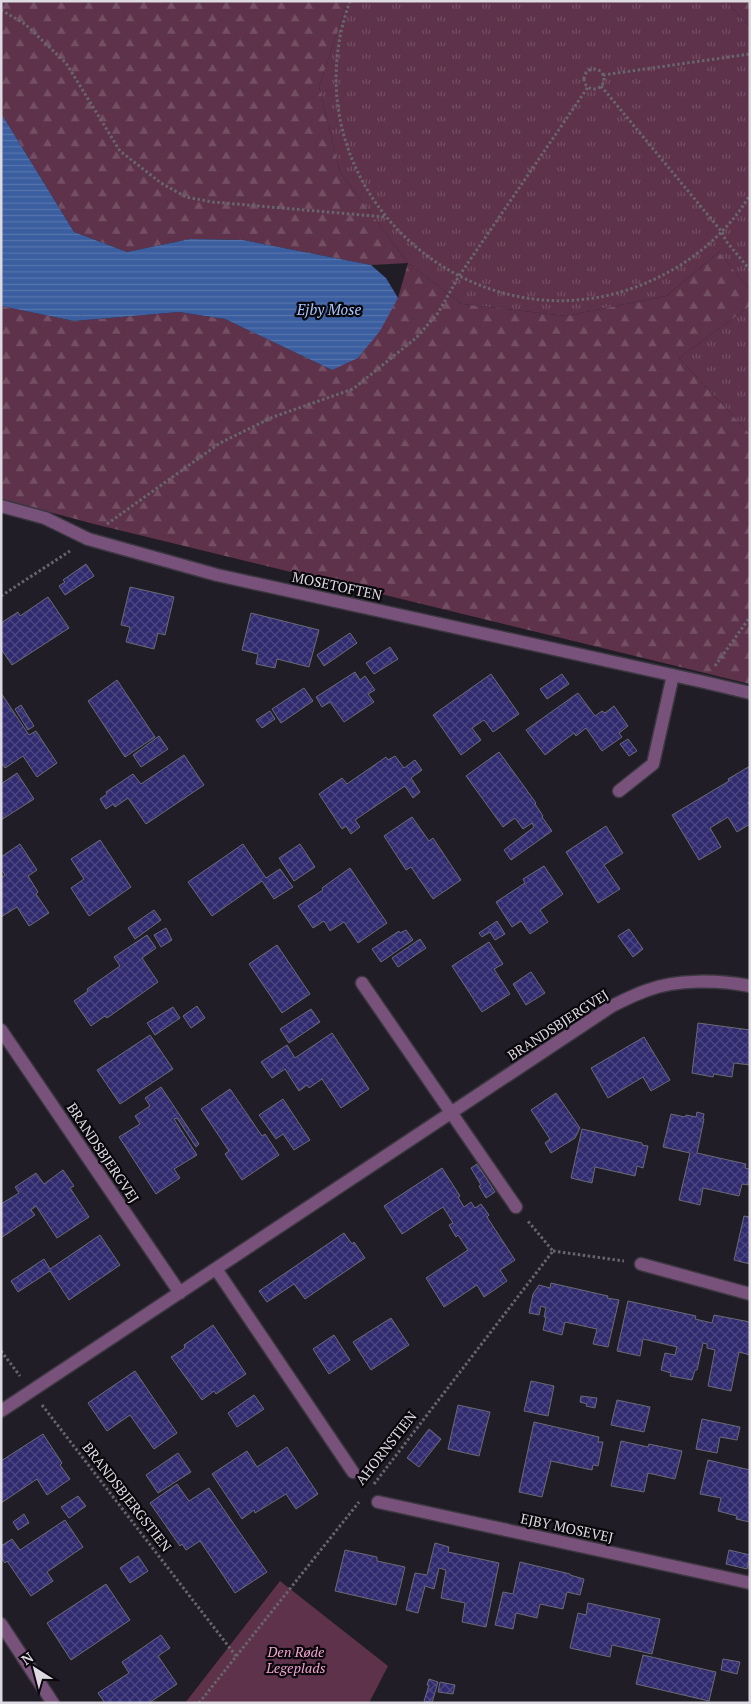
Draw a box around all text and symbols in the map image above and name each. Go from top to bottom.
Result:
water label: Ejby Mose [296,299,362,319]
street label: MOSETOFTEN [290,567,384,604]
street label: BRANDSBJERGVEJ [504,985,612,1064]
street label: BRANDSBJERGVEJ [63,1099,144,1207]
street label: AHORNSTIEN [351,1407,420,1489]
street label: BRANDSBJERGSTIEN [79,1438,176,1555]
street label: EJBY MOSEVEJ [519,1508,616,1547]
park label: Den Røde Legeplads [265,1642,326,1677]
north arrow [10,1644,60,1694]
text: N [17,1647,37,1669]

